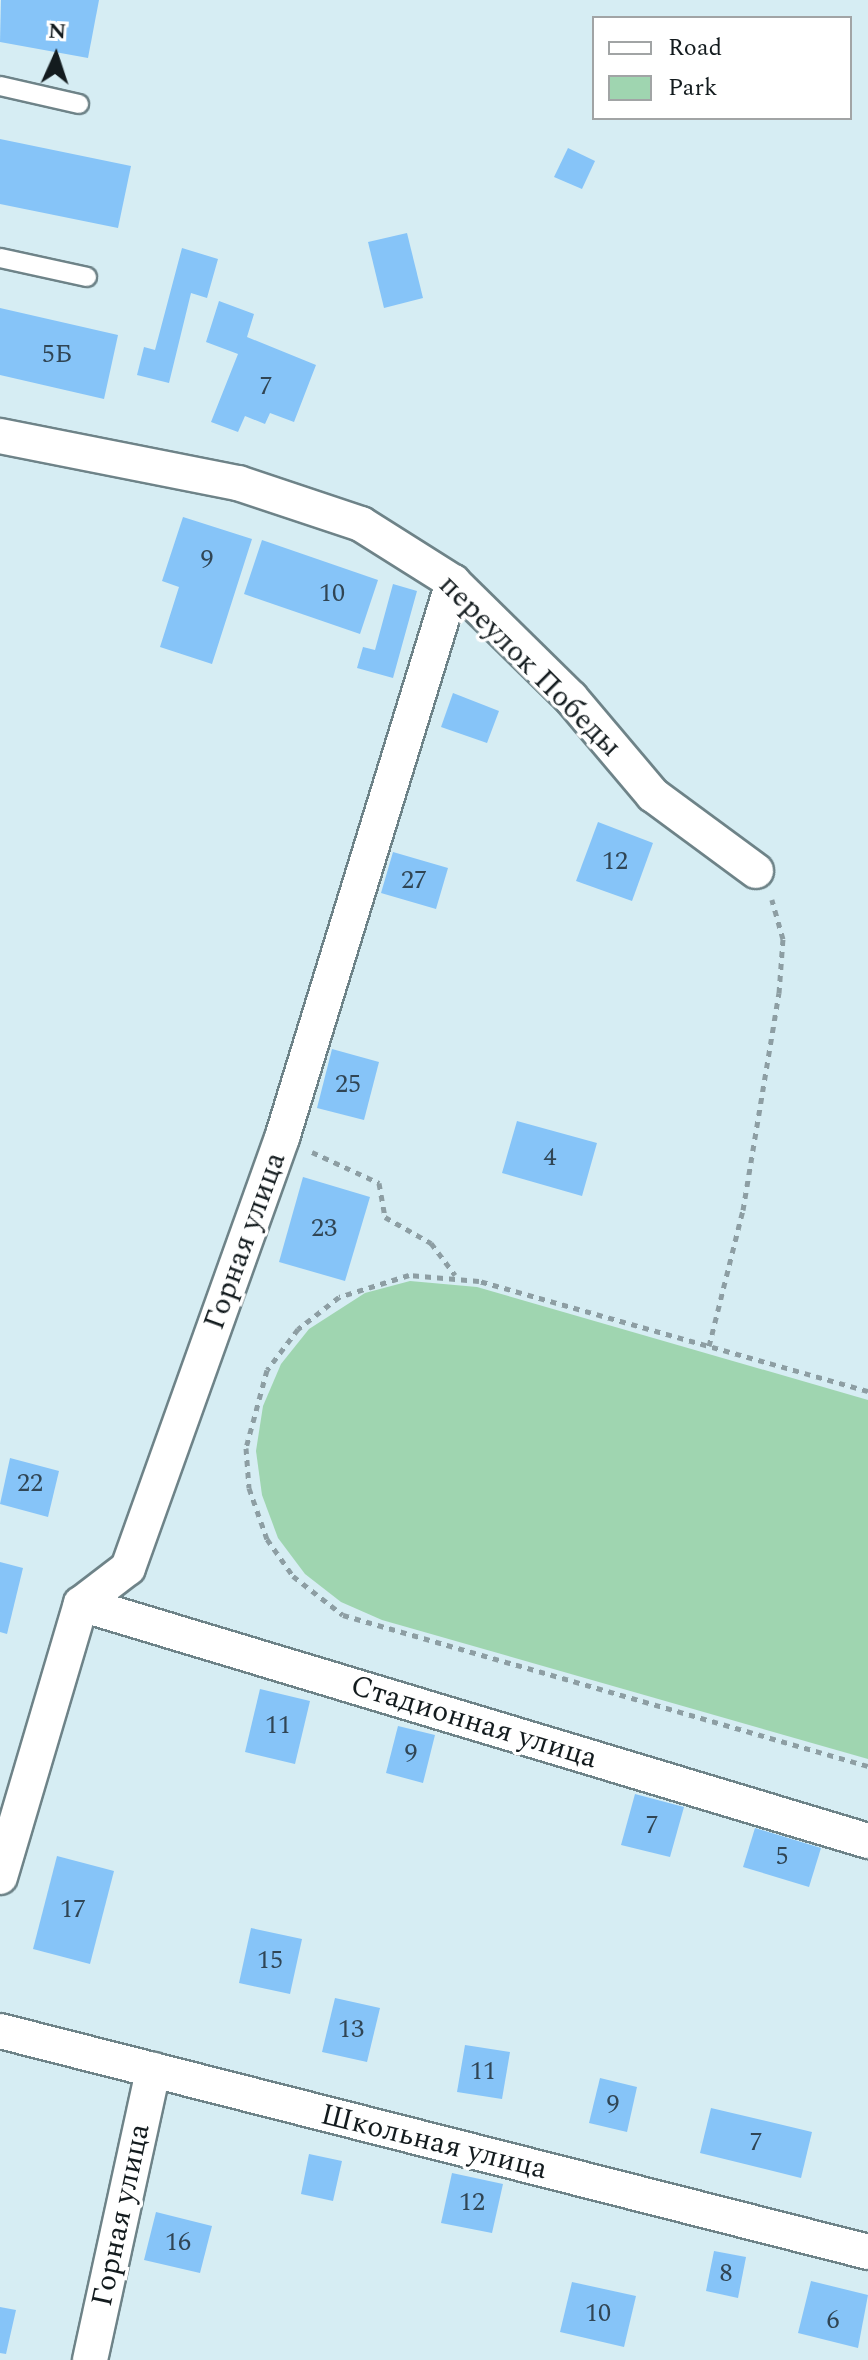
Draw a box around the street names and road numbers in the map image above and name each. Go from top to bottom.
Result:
street label: переулок Победы [431,567,629,765]
street label: Горная улица [196,1147,294,1335]
street label: Стадионная улица [346,1667,602,1777]
street label: Школьная улица [317,2096,551,2188]
street label: Горная улица [84,2120,158,2310]

